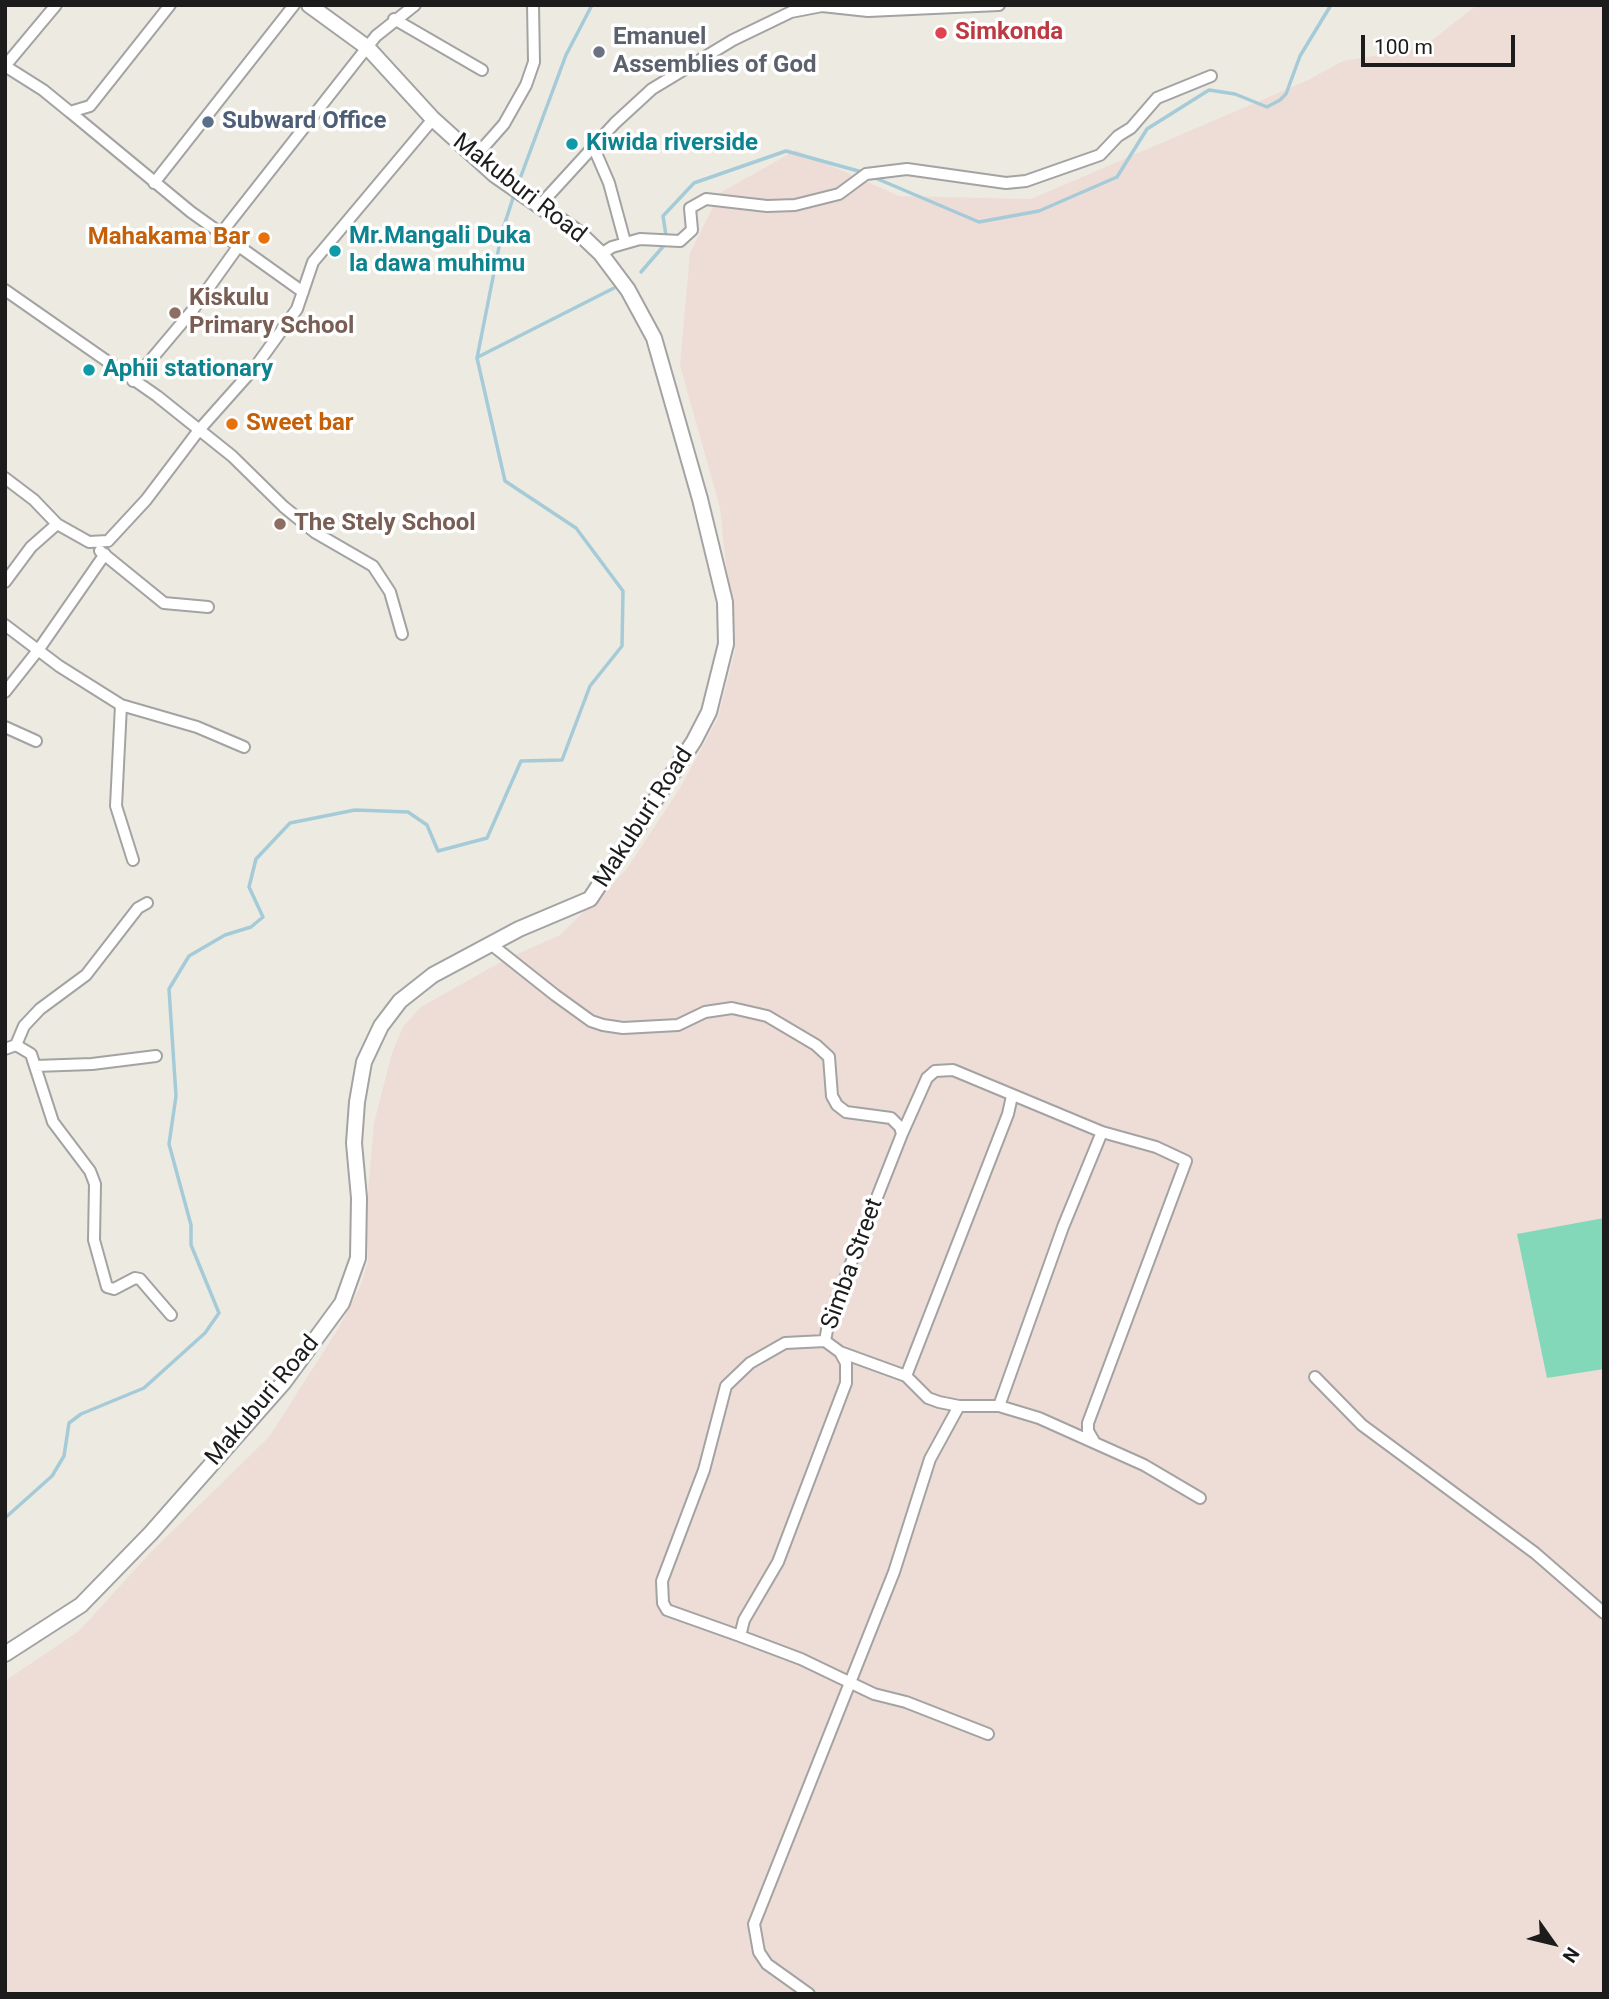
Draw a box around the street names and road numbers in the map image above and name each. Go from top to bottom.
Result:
street label: Makuburi Road [447,128,591,250]
street label: Makuburi Road [588,743,700,893]
street label: Simba Street [816,1195,890,1333]
street label: Makuburi Road [200,1330,326,1472]

